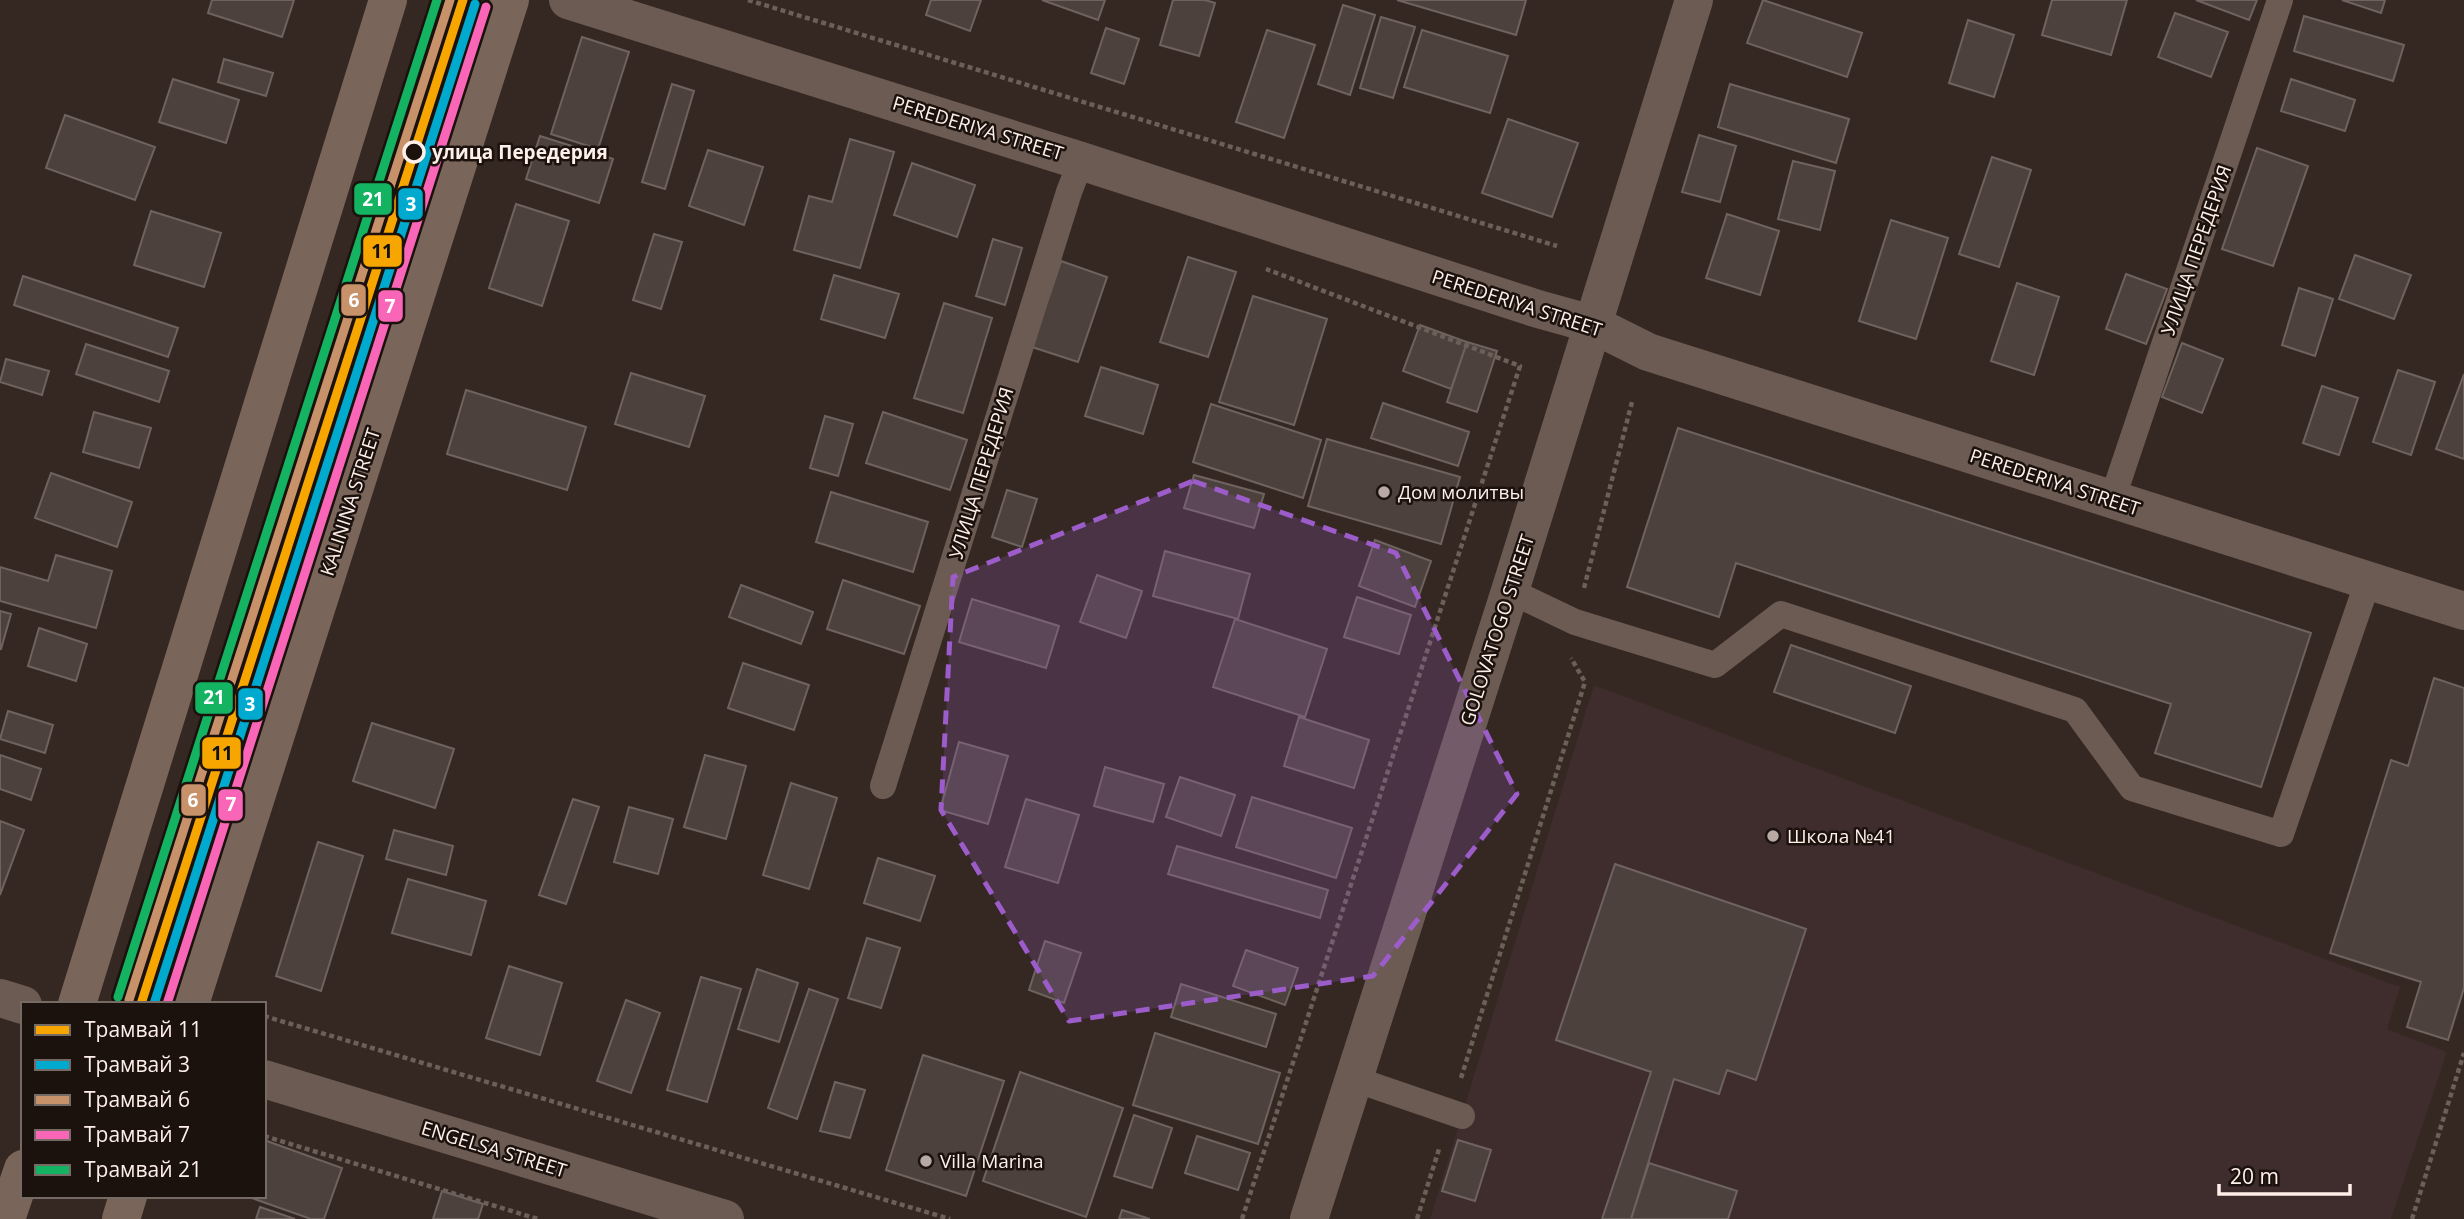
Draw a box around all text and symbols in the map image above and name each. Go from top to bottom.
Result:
street label: PEREDERIYA STREET [889,90,1067,167]
place label: улица Передерия [432,139,608,165]
marker: улица Передерия [403,141,425,163]
street label: УЛИЦА ПЕРЕДЕРИЯ [2155,161,2237,339]
line badge: 21 [353,182,393,216]
text: 21 [362,186,384,212]
line badge: 3 [397,187,424,221]
text: 3 [406,191,417,217]
line badge: 11 [362,234,403,268]
text: 11 [371,238,393,264]
street label: PEREDERIYA STREET [1429,263,1606,343]
line badge: 6 [340,283,367,317]
text: 6 [349,287,360,313]
line badge: 7 [377,289,404,323]
text: 7 [385,293,396,319]
street label: УЛИЦА ПЕРЕДЕРИЯ [943,384,1019,562]
street label: KALININA STREET [314,424,386,579]
street label: PEREDERIYA STREET [1967,442,2144,522]
place label: Дом молитвы [1398,479,1524,505]
marker: Дом молитвы [1376,484,1392,500]
street label: GOLOVATOGO STREET [1454,531,1540,729]
line badge: 21 [194,681,234,715]
text: 21 [203,684,225,710]
line badge: 3 [237,687,264,721]
text: 3 [245,691,256,717]
line badge: 11 [201,736,242,770]
text: 11 [211,740,233,766]
line badge: 6 [180,783,207,817]
text: 6 [188,787,199,813]
line badge: 7 [217,788,244,822]
text: 7 [226,791,237,817]
place label: Школа №41 [1787,823,1895,849]
marker: Школа №41 [1765,828,1781,844]
legend [21,1002,266,1198]
text: Трамвай 11 [84,1015,202,1043]
text: Трамвай 3 [84,1050,190,1078]
text: Трамвай 6 [84,1085,190,1113]
street label: ENGELSA STREET [418,1115,570,1184]
text: Трамвай 7 [84,1120,190,1148]
place label: Villa Marina [940,1148,1044,1174]
scale bar [2219,1152,2350,1196]
marker: Villa Marina [918,1153,934,1169]
text: Трамвай 21 [84,1155,202,1183]
text: 20 m [2230,1162,2279,1190]

